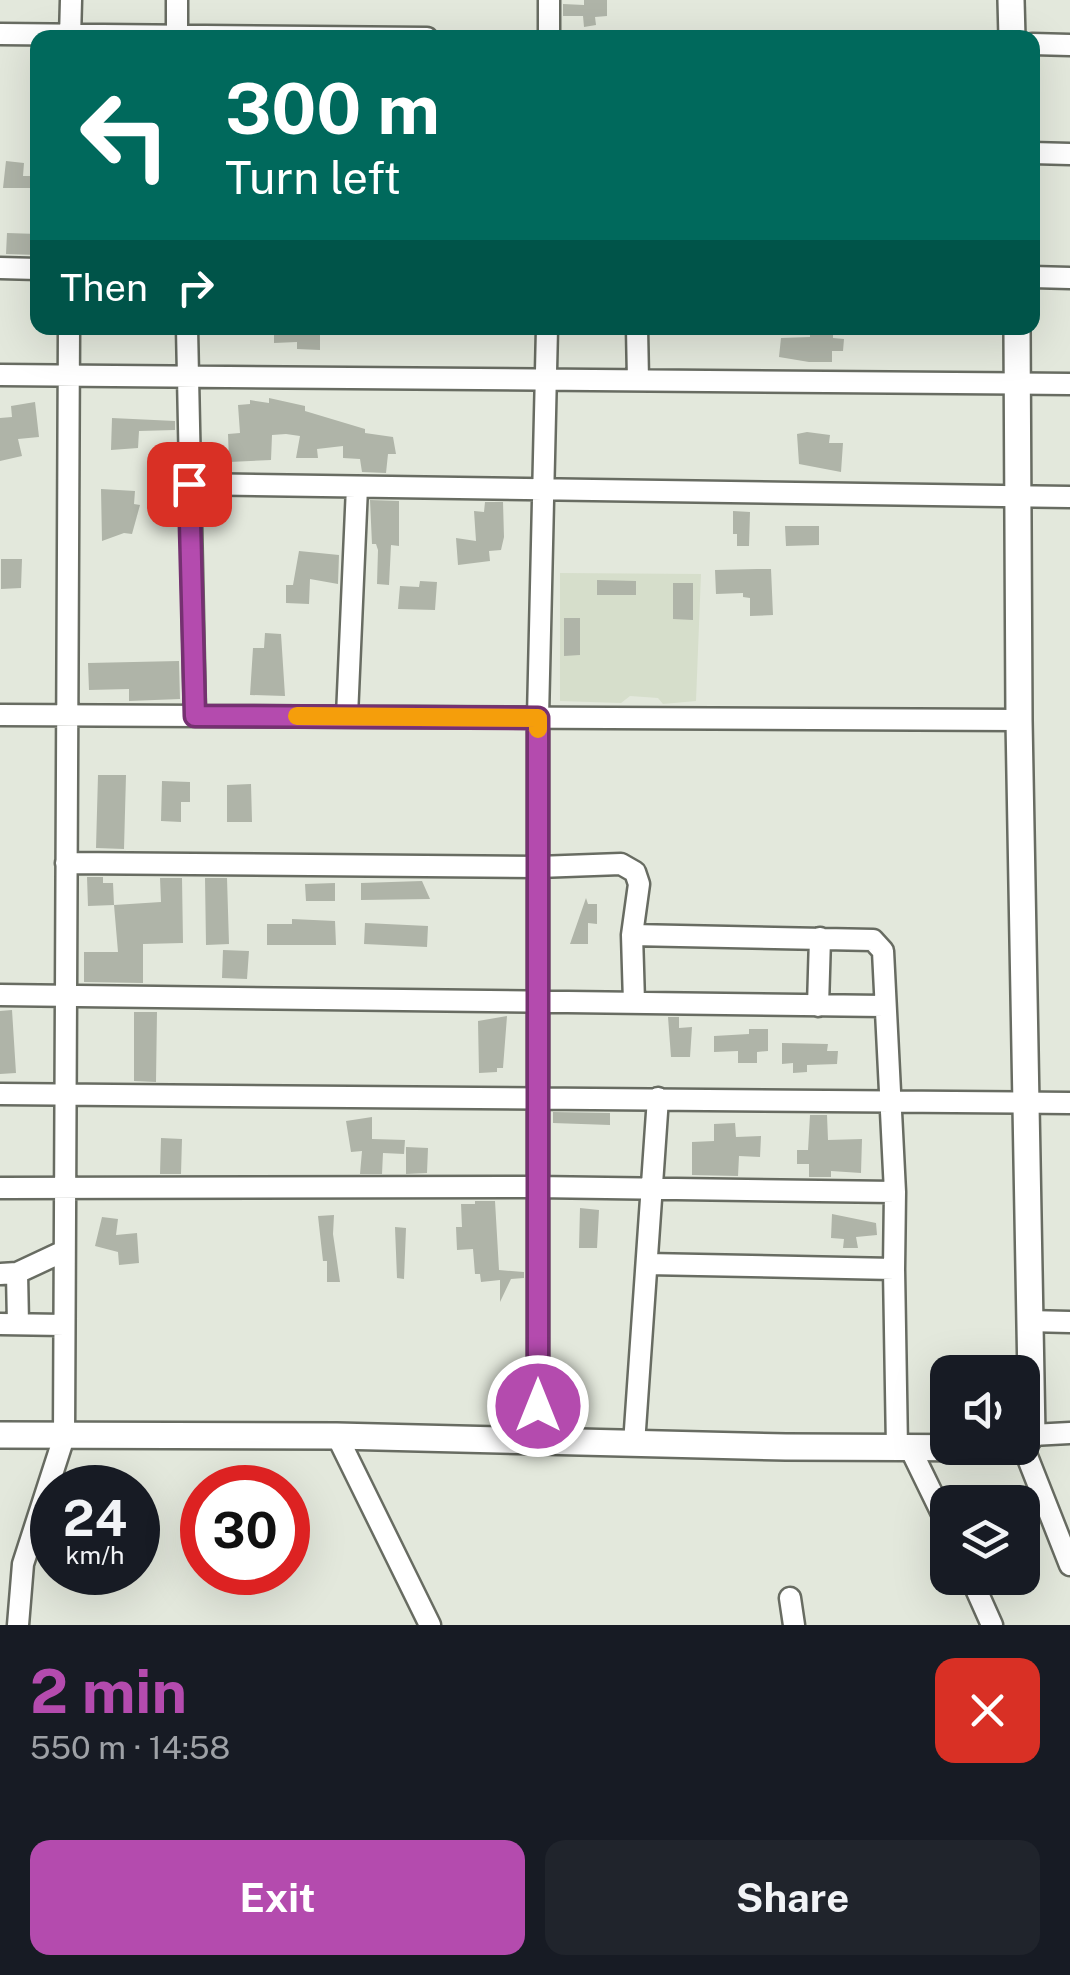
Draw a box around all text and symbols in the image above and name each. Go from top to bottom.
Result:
text: 300 m [225,67,440,150]
icon: left [60,70,190,200]
text: Turn left [225,151,401,204]
icon: right [168,260,223,315]
text: Then [60,265,148,310]
pin [147,442,232,527]
icon: arrive [162,457,217,512]
position arrow [486,1354,590,1458]
map controls [930,1355,1040,1595]
button: sound [930,1355,1040,1465]
speed limit sign: 30 [180,1465,310,1595]
button: layers [930,1485,1040,1595]
text: 24 [63,1488,127,1547]
text: km/h [66,1540,124,1570]
text: 2 min [30,1656,187,1727]
button: close [935,1658,1040,1763]
text: 550 m · 14:58 [30,1729,230,1766]
button: Exit [30,1840,525,1955]
button: Share [545,1840,1040,1955]

